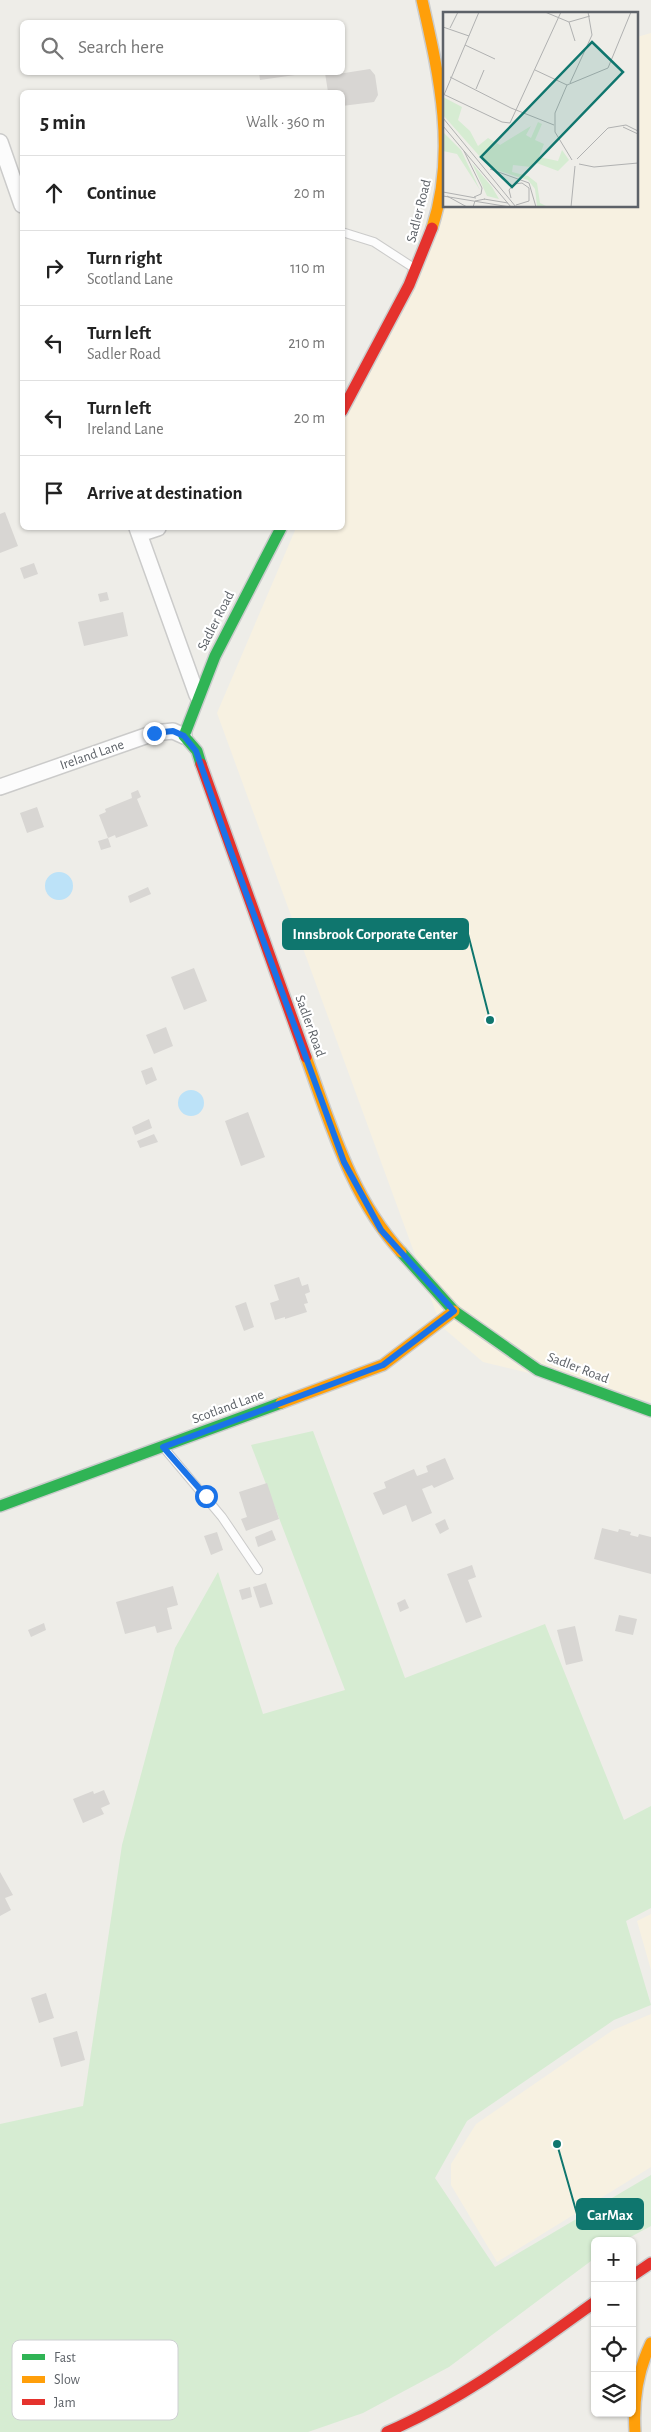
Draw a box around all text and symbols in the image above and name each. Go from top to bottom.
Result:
inset map [443,12,638,208]
search box [20,20,345,75]
icon: search [38,34,66,62]
text: Search here [78,38,164,57]
text: 5 min [40,112,86,133]
text: Walk · 360 m [246,114,325,130]
street label: Sadler Road [404,178,434,244]
icon: ahead [40,179,68,207]
text: Continue [87,184,156,203]
text: 20 m [294,185,325,201]
text: Turn right [87,249,162,268]
icon: right [40,254,68,282]
text: 110 m [290,260,325,276]
text: Scotland Lane [87,271,173,287]
text: Turn left [87,324,151,343]
icon: left [40,329,68,357]
text: 210 m [288,335,325,351]
text: Sadler Road [87,346,161,362]
text: Turn left [87,399,151,418]
icon: left [40,404,68,432]
text: 20 m [294,410,325,426]
text: Ireland Lane [87,421,164,437]
icon: arrive [40,479,68,507]
text: Arrive at destination [87,484,243,503]
street label: Sadler Road [195,589,237,653]
route end [143,722,166,745]
street label: Ireland Lane [58,737,126,773]
callout: Innsbrook Corporate Center [283,919,468,949]
text: Innsbrook Corporate Center [293,927,458,942]
street label: Sadler Road [292,993,328,1059]
street label: Sadler Road [545,1350,611,1386]
street label: Scotland Lane [190,1388,266,1426]
route start [195,1485,218,1508]
callout: CarMax [577,2199,643,2229]
text: CarMax [587,2208,633,2223]
map controls [591,2237,636,2417]
button: + [591,2237,636,2282]
button: − [591,2282,636,2327]
button: locate [591,2327,636,2372]
legend [12,2340,178,2420]
text: Fast [54,2351,76,2365]
button: layers [591,2372,636,2417]
text: Slow [54,2373,81,2387]
text: Jam [54,2396,76,2410]

